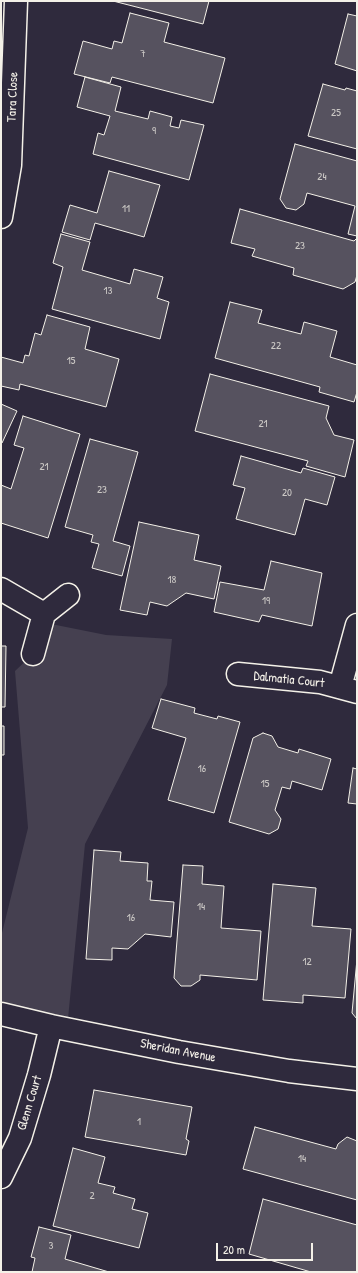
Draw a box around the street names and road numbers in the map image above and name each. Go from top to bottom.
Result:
street label: Tara Close [4,72,22,122]
street label: Dalmatia Court [253,669,325,691]
street label: Sheridan Avenue [139,1036,217,1066]
street label: Glenn Court [14,1074,46,1132]

